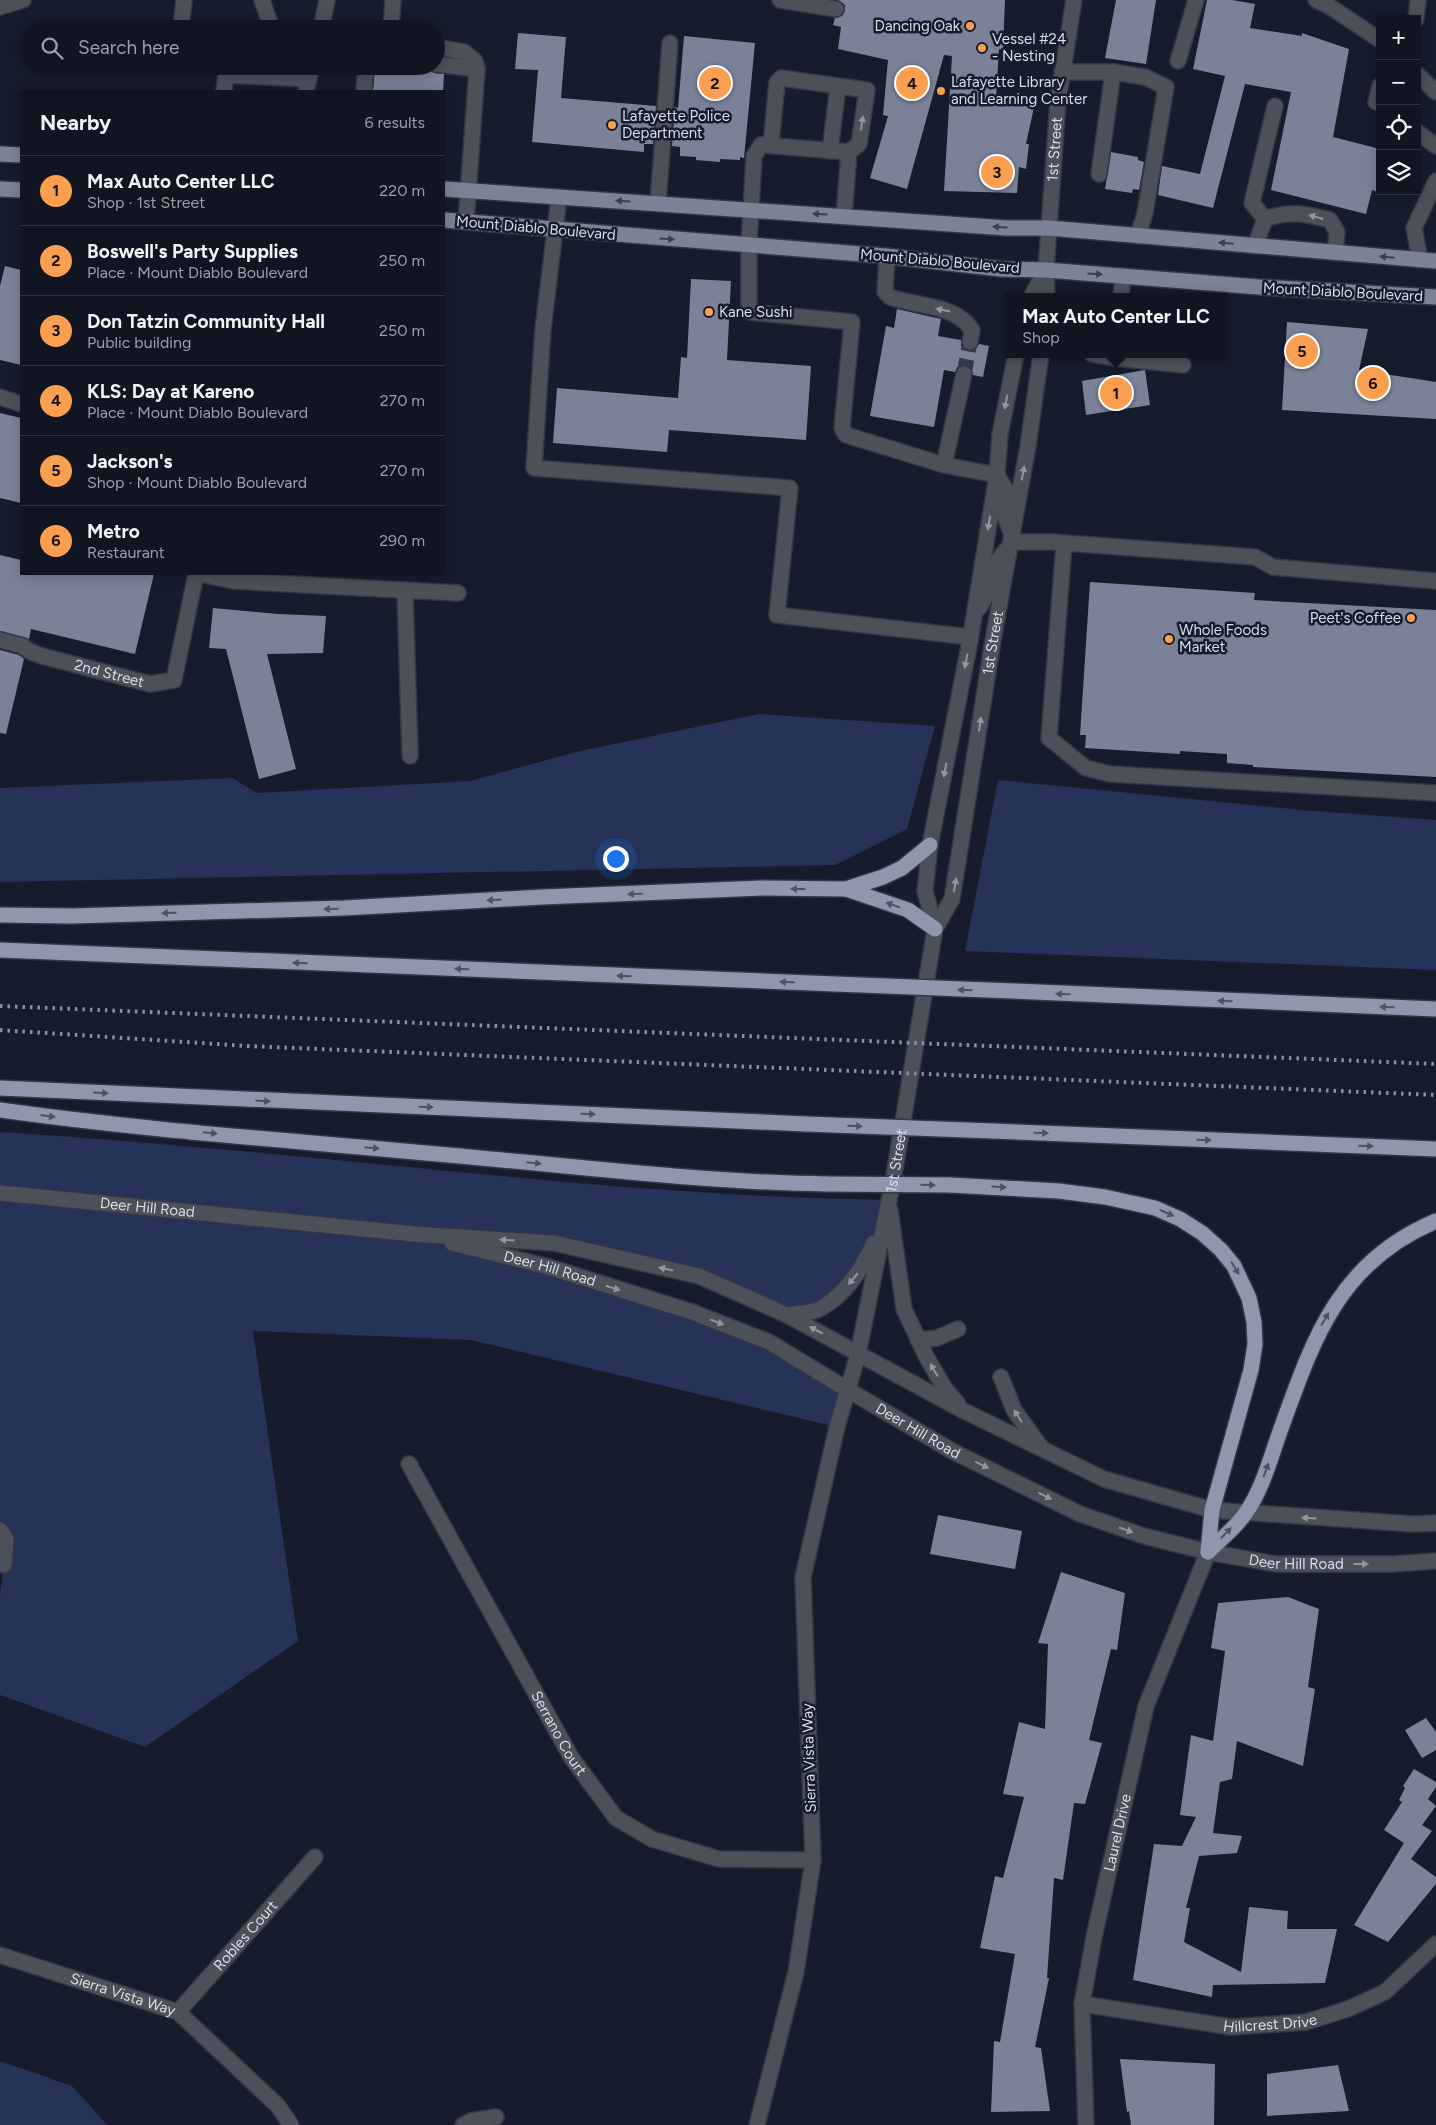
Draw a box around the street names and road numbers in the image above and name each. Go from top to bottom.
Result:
street label: 1st Street [1043,116,1066,182]
street label: Mount Diablo Boulevard [455,212,617,244]
street label: Mount Diablo Boulevard [859,245,1021,277]
street label: Mount Diablo Boulevard [1263,279,1423,305]
street label: 1st Street [979,609,1007,676]
street label: 2nd Street [72,656,146,691]
street label: 1st Street [882,1127,911,1194]
street label: Deer Hill Road [99,1194,196,1221]
street label: Deer Hill Road [502,1247,598,1290]
street label: Deer Hill Road [872,1399,963,1463]
street label: Deer Hill Road [1247,1550,1344,1573]
street label: Serrano Court [527,1688,591,1779]
street label: Sierra Vista Way [798,1703,820,1813]
street label: Laurel Drive [1100,1792,1135,1873]
street label: Robles Court [210,1896,282,1974]
street label: Sierra Vista Way [68,1969,178,2020]
street label: Hillcrest Drive [1222,2010,1319,2036]

